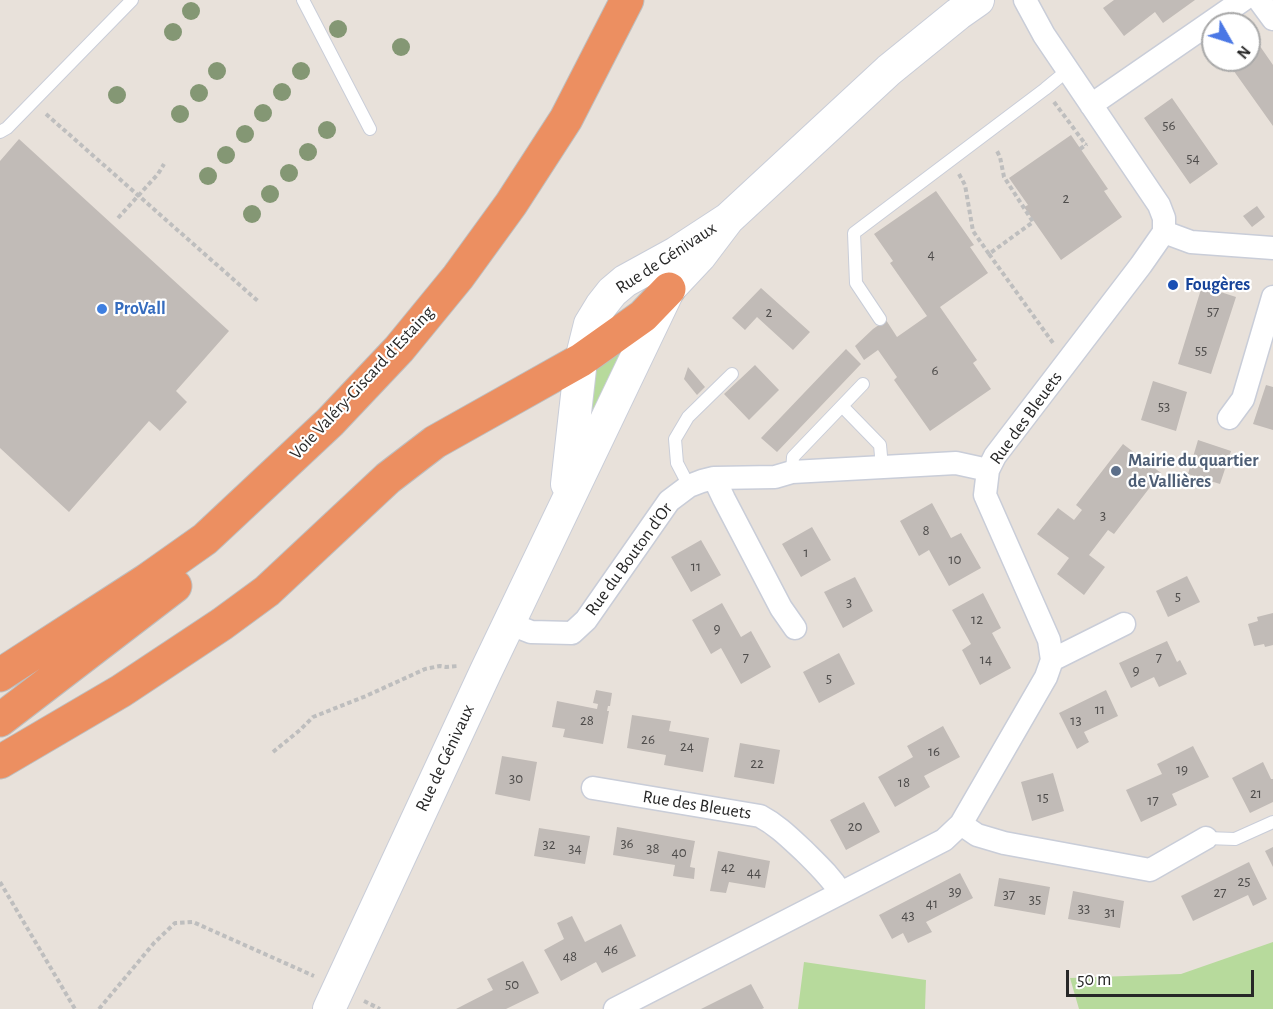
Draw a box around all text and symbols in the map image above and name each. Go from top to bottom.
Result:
north arrow [1201,12,1261,72]
text: N [1234,43,1253,61]
house number: 56 [1162,116,1176,134]
house number: 54 [1186,149,1200,167]
house number: 2 [1063,189,1069,207]
street label: Rue de Génivaux [612,217,720,299]
house number: 4 [927,245,935,263]
place label: Fougères [1185,274,1250,296]
marker: Fougères [1166,278,1180,292]
place label: ProVall [114,298,166,320]
marker: ProVall [95,302,109,316]
street label: Voie Valéry-Giscard d'Estaing [285,302,439,464]
house number: 57 [1207,302,1219,320]
house number: 2 [766,303,772,321]
house number: 55 [1195,341,1207,359]
house number: 6 [931,361,939,379]
street label: Rue des Bleuets [985,367,1067,469]
house number: 53 [1158,397,1170,415]
place label: Mairie du quartier de Vallières [1128,450,1258,492]
marker: Mairie du quartier de Vallières [1109,464,1123,478]
street label: Rue du Bouton d'Or [581,498,677,620]
house number: 3 [1100,506,1106,524]
house number: 8 [922,521,930,539]
house number: 1 [803,543,809,561]
house number: 10 [948,550,962,568]
house number: 11 [691,557,701,575]
house number: 5 [1175,587,1181,605]
house number: 3 [846,593,852,611]
house number: 12 [971,610,983,628]
house number: 9 [713,619,721,637]
house number: 7 [743,648,749,666]
house number: 7 [1156,648,1162,666]
house number: 14 [980,650,992,668]
house number: 9 [1132,661,1140,679]
house number: 5 [826,669,832,687]
house number: 11 [1095,700,1105,718]
street label: Rue de Génivaux [411,701,479,815]
house number: 28 [580,711,594,729]
house number: 13 [1070,711,1082,729]
house number: 26 [641,730,655,748]
house number: 24 [680,737,694,755]
house number: 16 [928,742,940,760]
house number: 22 [750,754,764,772]
house number: 19 [1176,760,1188,778]
house number: 30 [509,769,523,787]
house number: 18 [898,773,910,791]
house number: 21 [1250,784,1262,802]
street label: Rue des Bleuets [641,786,753,824]
house number: 15 [1037,788,1049,806]
house number: 17 [1147,791,1159,809]
house number: 20 [848,817,862,835]
house number: 36 [620,834,634,852]
house number: 32 [542,835,556,853]
house number: 34 [568,839,582,857]
house number: 38 [646,839,660,857]
house number: 40 [671,843,687,861]
house number: 42 [721,858,735,876]
house number: 44 [747,863,761,881]
house number: 25 [1237,872,1251,890]
house number: 39 [948,882,962,900]
house number: 27 [1213,883,1227,901]
house number: 37 [1003,885,1015,903]
house number: 35 [1029,890,1041,908]
house number: 41 [926,894,938,912]
house number: 33 [1078,899,1090,917]
house number: 31 [1104,903,1116,921]
house number: 43 [901,906,915,924]
house number: 46 [604,940,618,958]
house number: 48 [563,947,577,965]
scale bar [1069,958,1256,996]
text: 50 m [1077,971,1111,989]
house number: 50 [505,975,519,993]

